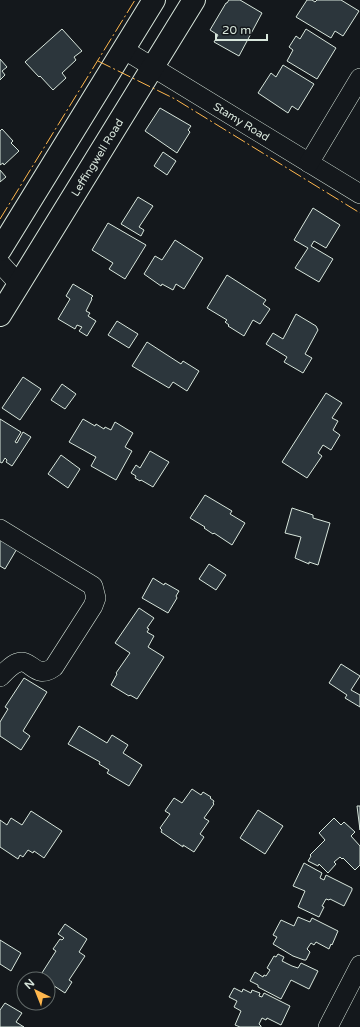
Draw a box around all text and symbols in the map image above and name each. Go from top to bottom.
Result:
scale bar [216,16,267,42]
text: 20 m [222,23,251,37]
street label: Stamy Road [211,100,272,144]
street label: Leffingwell Road [69,117,126,199]
north arrow [16,971,56,1011]
text: N [22,976,37,992]

